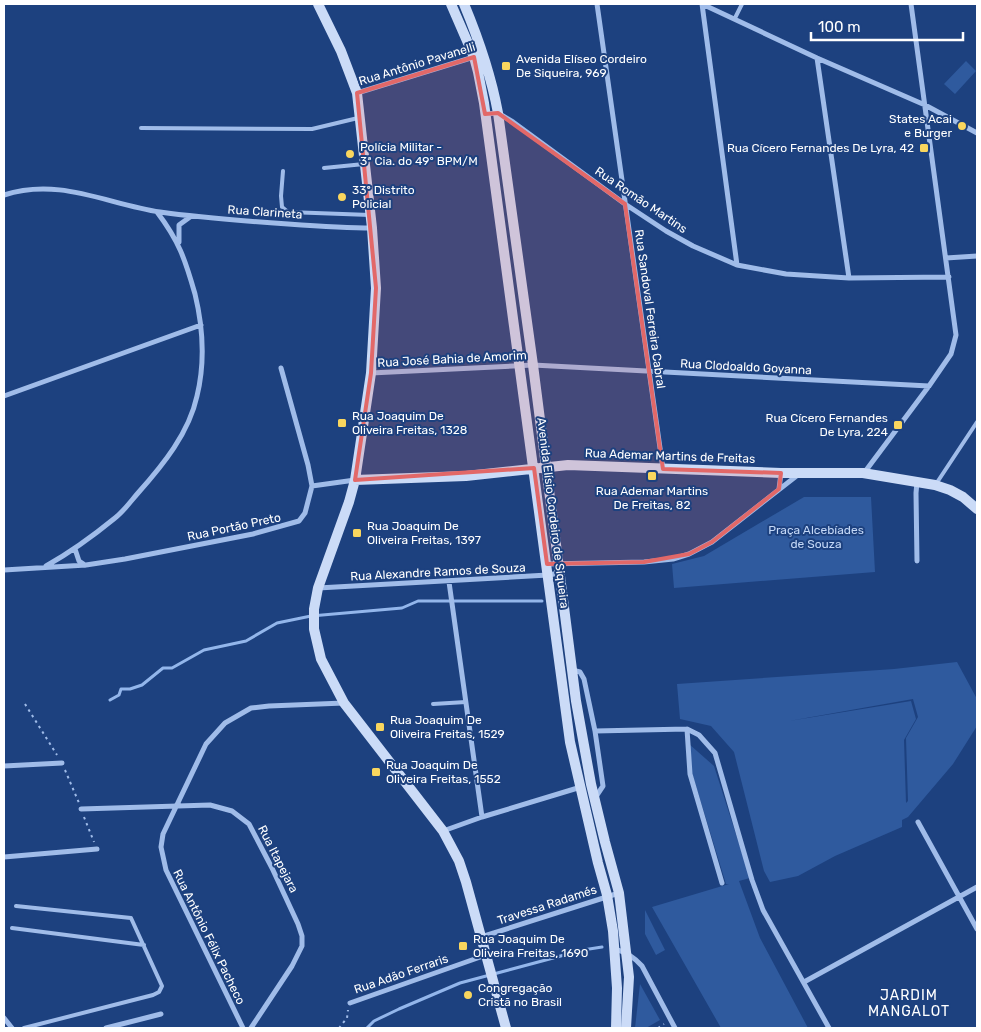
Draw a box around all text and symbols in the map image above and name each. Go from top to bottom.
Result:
scale bar [811,10,964,42]
text: 100 m [818,18,860,36]
street label: Rua Antônio Pavanelli [357,40,477,88]
place label: Avenida Elíseo Cordeiro De Siqueira, 969 [516,52,647,80]
marker: Avenida Elíseo Cordeiro De Siqueira, 969 [500,60,512,72]
place label: States Acai e Burger [889,112,952,140]
marker: States Acai e Burger [956,120,968,132]
place label: Polícia Militar - 3ª Cia. do 49º BPM/M [360,140,478,168]
place label: Rua Cícero Fernandes De Lyra, 42 [727,141,914,155]
marker: Rua Cícero Fernandes De Lyra, 42 [918,142,930,154]
marker: Polícia Militar - 3ª Cia. do 49º BPM/M [344,148,356,160]
street label: Rua Romão Martins [592,164,690,236]
place label: 33º Distrito Policial [352,183,415,211]
marker: 33º Distrito Policial [336,191,348,203]
street label: Rua Clarineta [227,202,303,222]
street label: Rua Sandoval Ferreira Cabral [632,228,668,390]
street label: Rua José Bahia de Amorim [377,348,527,370]
street label: Rua Clodoaldo Goyanna [680,357,812,377]
place label: Rua Joaquim De Oliveira Freitas, 1328 [352,409,467,437]
place label: Rua Cícero Fernandes De Lyra, 224 [766,411,889,439]
marker: Rua Joaquim De Oliveira Freitas, 1328 [336,417,348,429]
street label: Avenida Elísio Cordeiro de Siqueira [534,417,572,609]
marker: Rua Cícero Fernandes De Lyra, 224 [892,419,904,431]
street label: Rua Ademar Martins de Freitas [585,446,755,466]
marker: Rua Ademar Martins De Freitas, 82 [646,470,658,482]
place label: Rua Ademar Martins De Freitas, 82 [596,484,708,512]
street label: Rua Portão Preto [186,510,282,544]
place label: Rua Joaquim De Oliveira Freitas, 1397 [367,519,481,547]
park label: Praça Alcebíades de Souza [768,523,864,551]
marker: Rua Joaquim De Oliveira Freitas, 1397 [351,527,363,539]
street label: Rua Alexandre Ramos de Souza [350,560,526,584]
place label: Rua Joaquim De Oliveira Freitas, 1529 [390,713,505,741]
marker: Rua Joaquim De Oliveira Freitas, 1529 [374,721,386,733]
place label: Rua Joaquim De Oliveira Freitas, 1552 [386,758,501,786]
marker: Rua Joaquim De Oliveira Freitas, 1552 [370,766,382,778]
street label: Rua Itapejara [255,823,301,895]
street label: Rua Antônio Félix Pacheco [170,867,248,1007]
street label: Travessa Radamés [496,882,598,928]
place label: Rua Joaquim De Oliveira Freitas, 1690 [473,932,588,960]
marker: Rua Joaquim De Oliveira Freitas, 1690 [457,940,469,952]
street label: Rua Adão Ferraris [352,951,450,997]
place label: Congregação Cristã no Brasil [478,981,562,1009]
district label: JARDIM MANGALOT [868,987,950,1020]
marker: Congregação Cristã no Brasil [462,989,474,1001]

